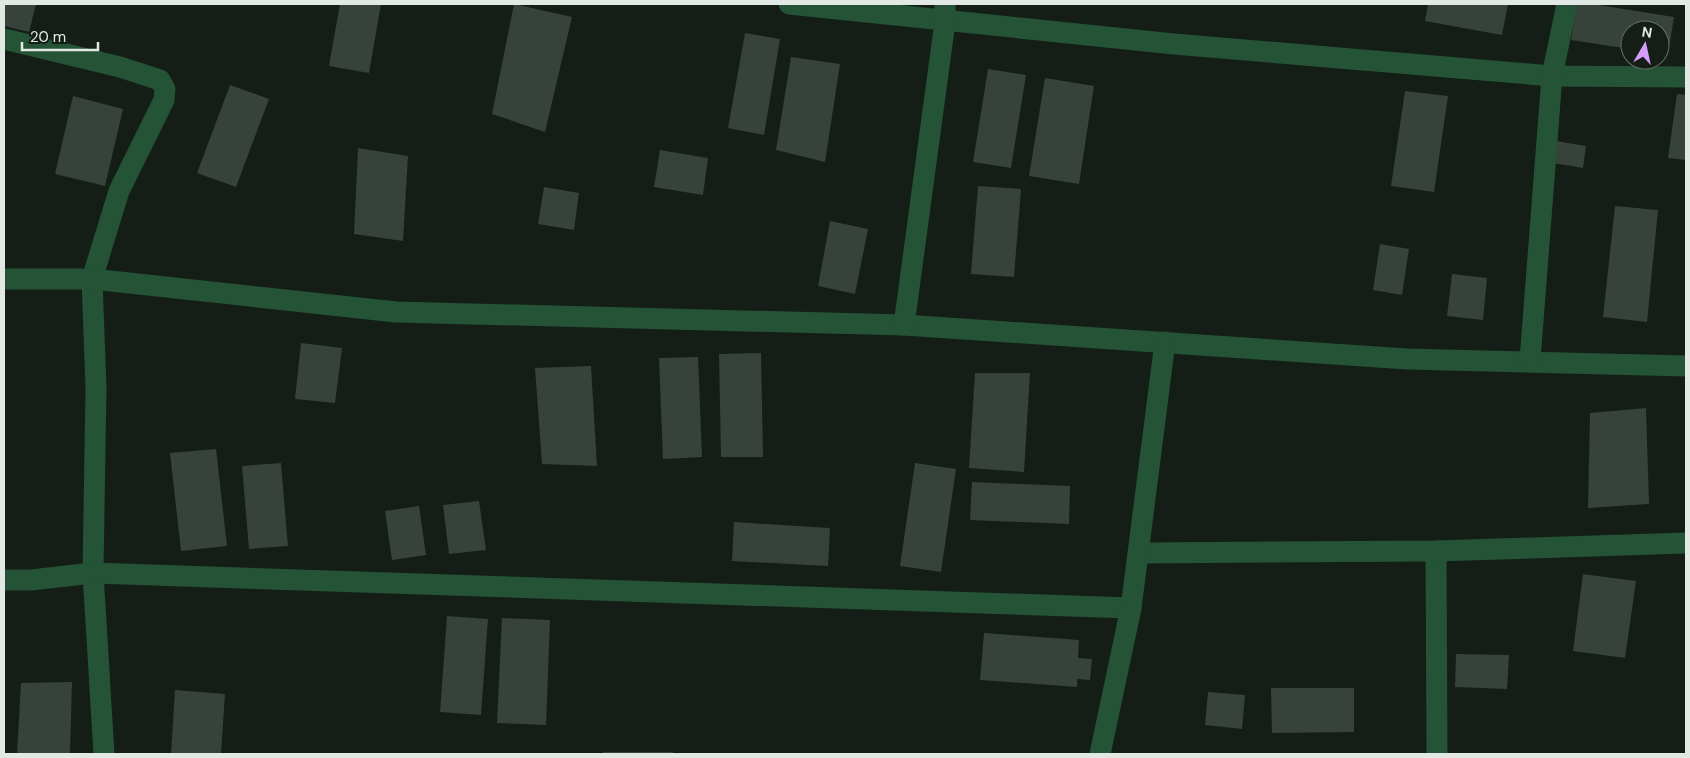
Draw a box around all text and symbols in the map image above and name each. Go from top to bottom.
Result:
scale bar [22,20,99,52]
north arrow [1620,20,1670,70]
text: N [1641,22,1653,42]
text: 20 m [30,27,66,47]

